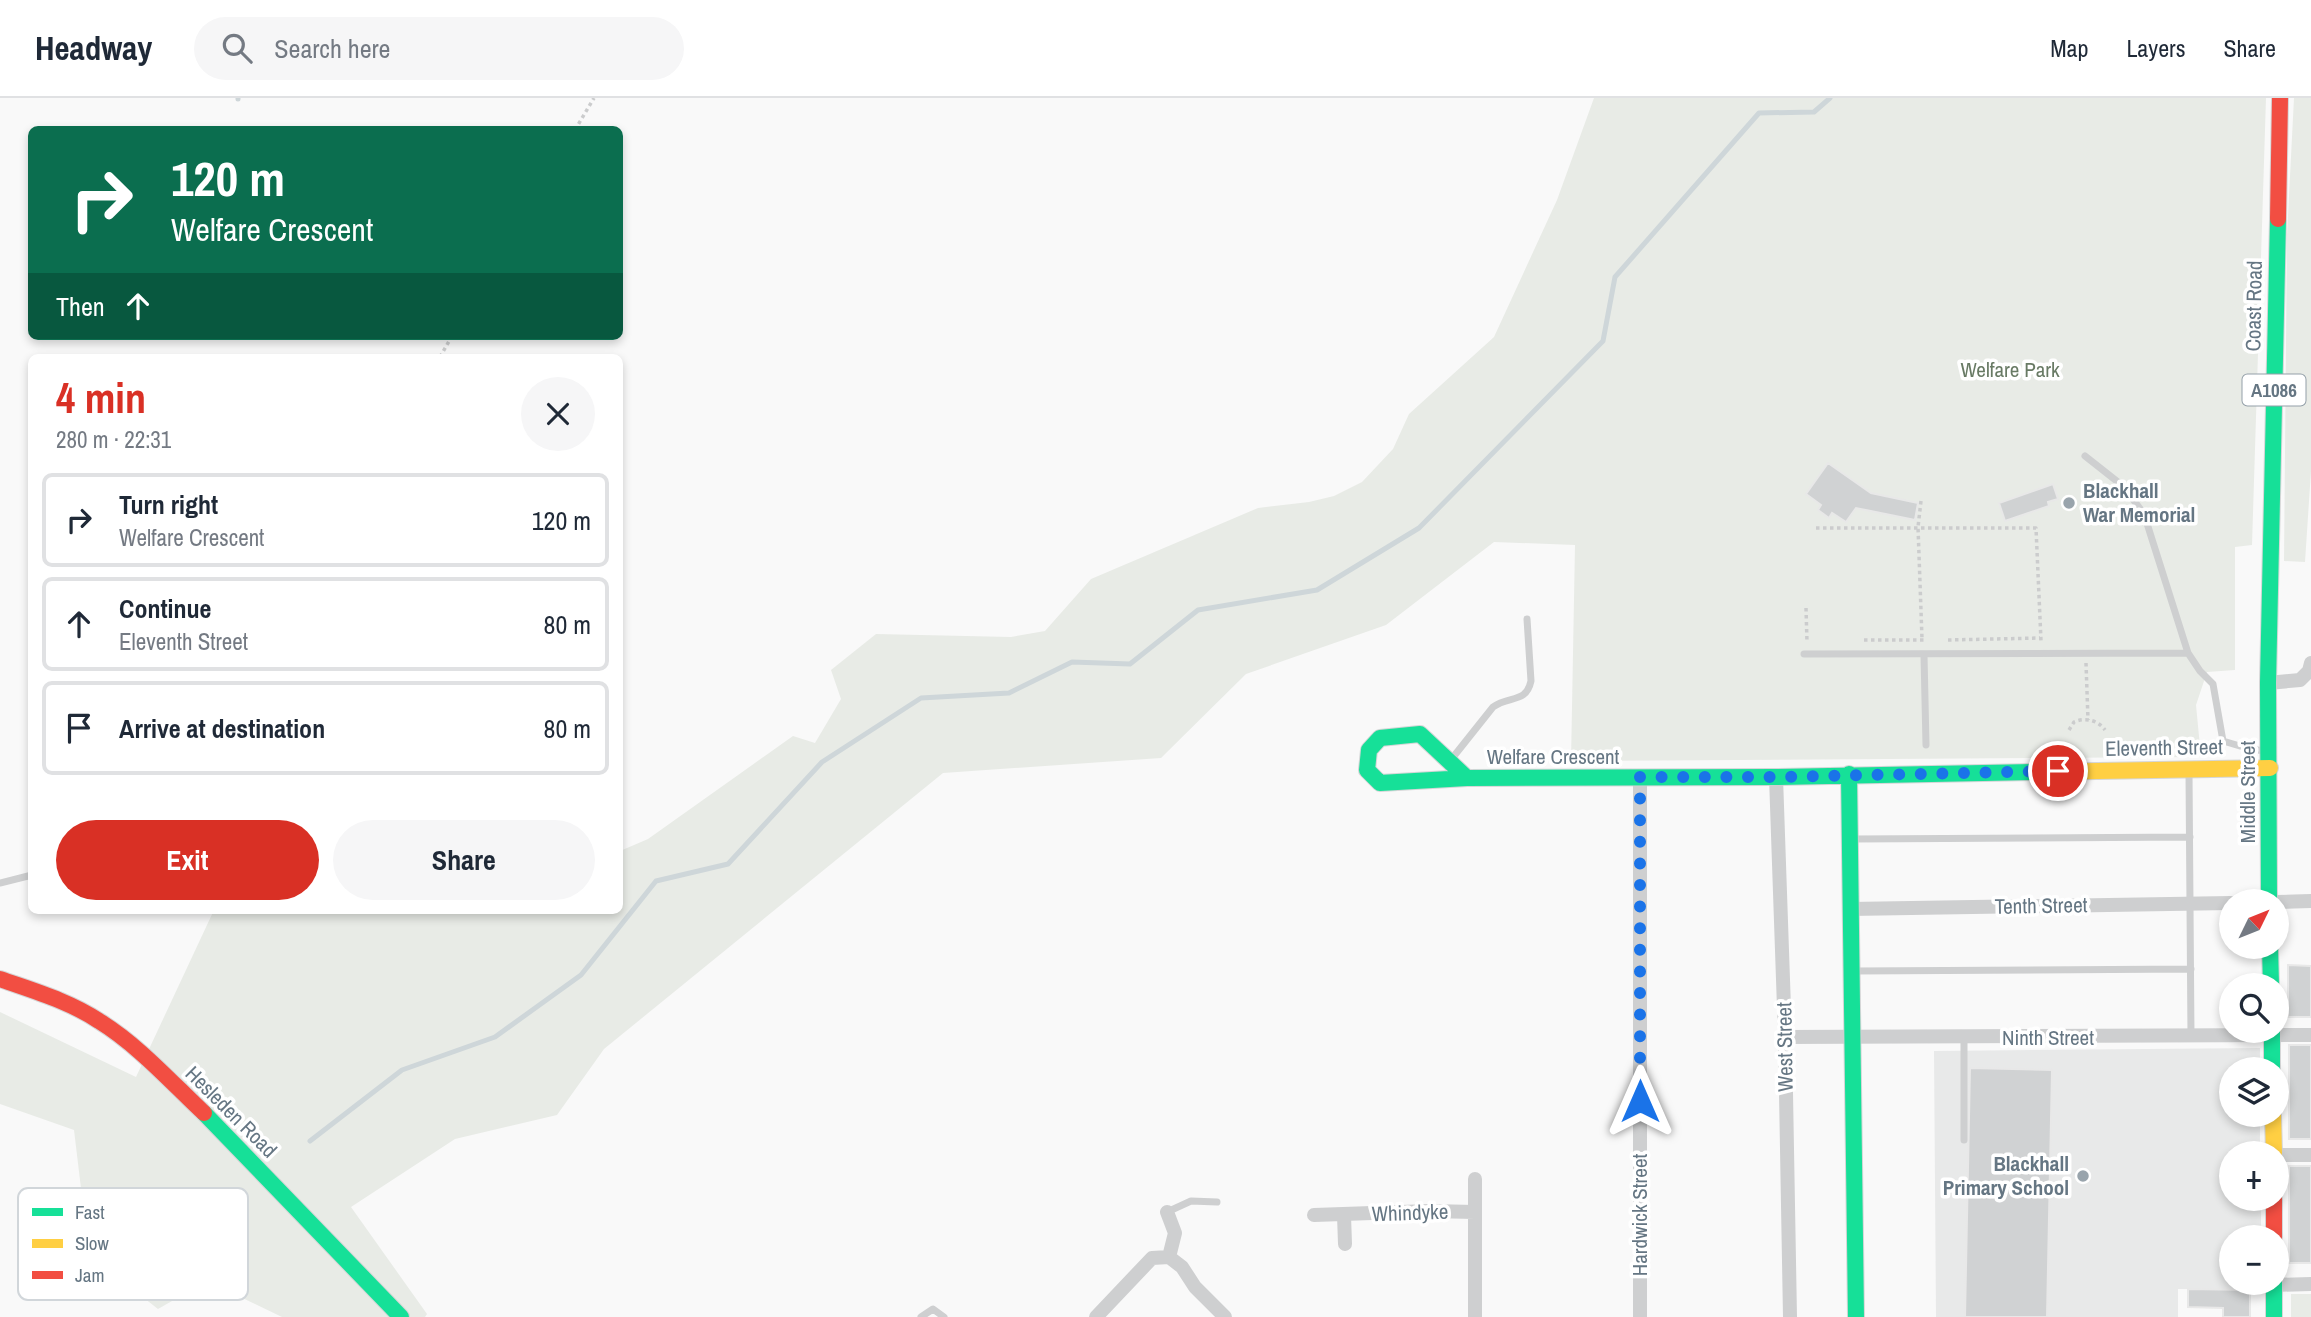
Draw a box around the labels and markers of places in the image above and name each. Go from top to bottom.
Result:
place label: Blackhall War Memorial [2083,476,2195,529]
marker: Blackhall War Memorial [2061,495,2077,511]
pin [2028,741,2088,801]
place label: Blackhall Primary School [1943,1149,2069,1202]
marker: Blackhall Primary School [2075,1168,2091,1184]

